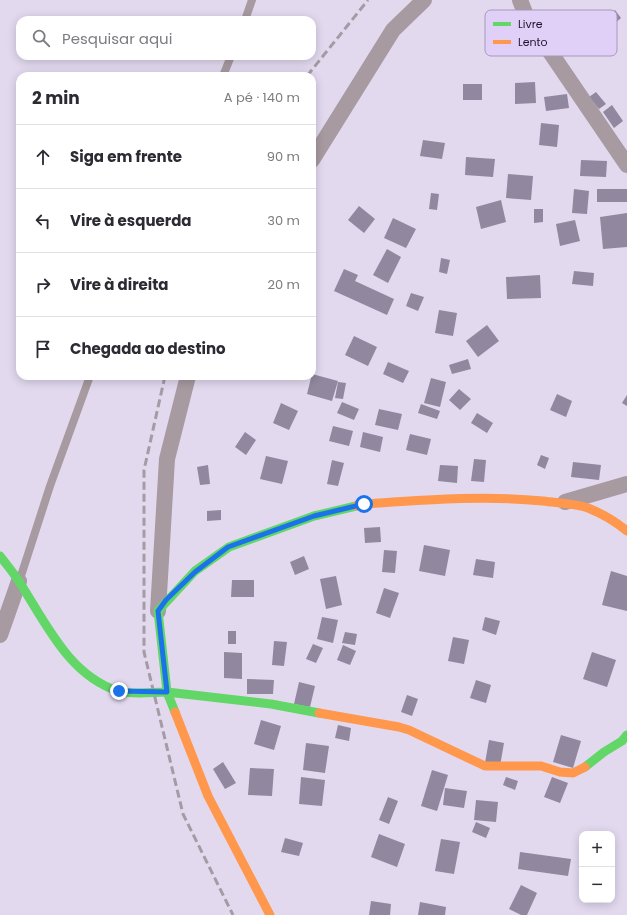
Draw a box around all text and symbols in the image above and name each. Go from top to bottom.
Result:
legend [485,10,617,56]
search box [16,16,316,60]
text: Livre [518,16,543,32]
icon: search [30,27,52,49]
text: Pesquisar aqui [62,28,172,49]
text: Lento [518,34,548,50]
text: 2 min [32,86,80,110]
text: A pé · 140 m [224,88,300,107]
icon: ahead [32,146,54,168]
text: Siga em frente [70,146,182,167]
text: 90 m [267,147,300,166]
icon: left [32,210,54,232]
text: Vire à esquerda [70,210,192,231]
text: 30 m [267,211,300,230]
icon: right [32,274,54,296]
text: Vire à direita [70,274,169,295]
text: 20 m [267,275,300,294]
icon: arrive [32,338,54,360]
text: Chegada ao destino [70,338,226,359]
route start [355,495,373,513]
route end [110,682,128,700]
map controls [579,831,615,903]
button: + [579,831,615,867]
button: − [579,867,615,903]

